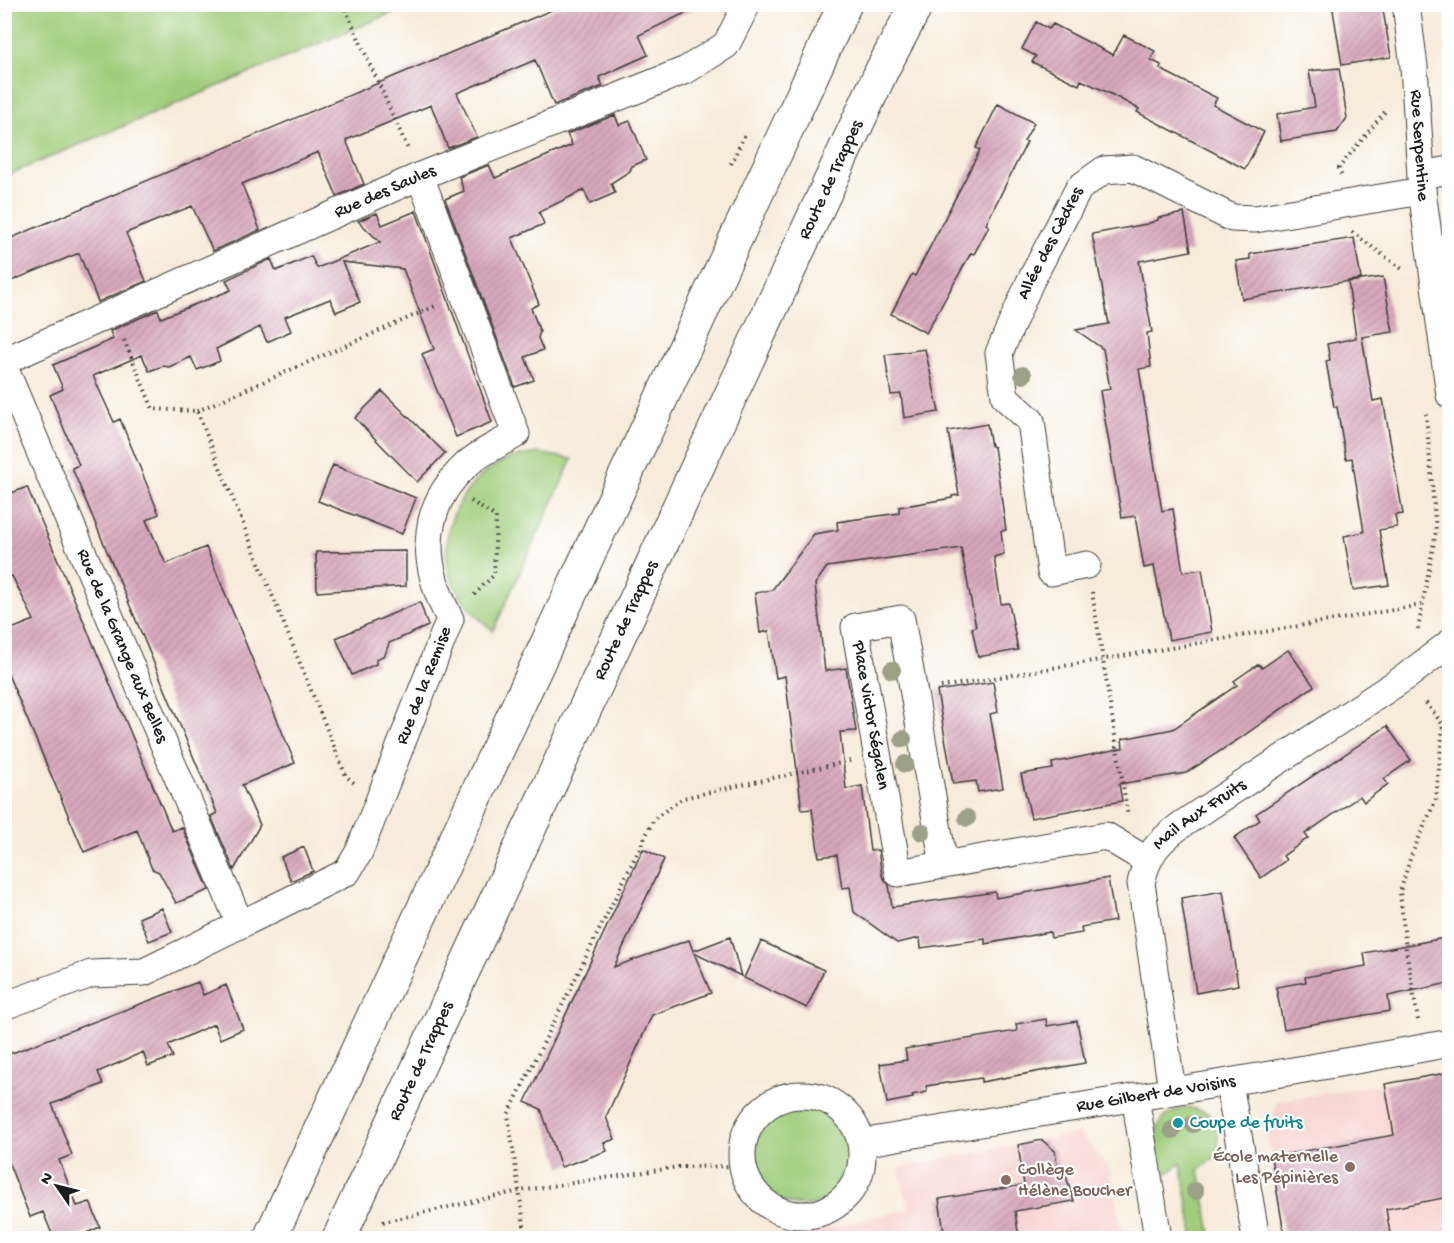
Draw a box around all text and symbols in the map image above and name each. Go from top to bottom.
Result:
street label: Rue Serpentine [1405,89,1434,203]
street label: Route de Trappes [794,116,868,243]
street label: Rue des Saules [331,160,440,223]
street label: Allée des Cèdres [1013,182,1089,303]
street label: Rue de la Grange aux Belles [72,546,173,747]
street label: Route de Trappes [589,556,663,683]
street label: Rue de la Remise [391,623,457,748]
street label: Place Victor Ségalen [847,638,894,792]
street label: Mail Aux Fruits [1148,774,1251,854]
street label: Route de Trappes [384,997,459,1124]
street label: Rue Gilbert de Voisins [1075,1070,1238,1117]
place label: Coupe de fruits [1190,1113,1304,1134]
marker: Coupe de fruits [1171,1116,1185,1130]
place label: École maternelle Les Pépinières [1213,1147,1339,1189]
north arrow [27,1156,87,1216]
place label: Collège Hélène Boucher [1018,1160,1133,1202]
marker: École maternelle Les Pépinières [1343,1160,1357,1174]
text: N [37,1169,59,1189]
marker: Collège Hélène Boucher [999,1173,1013,1187]

